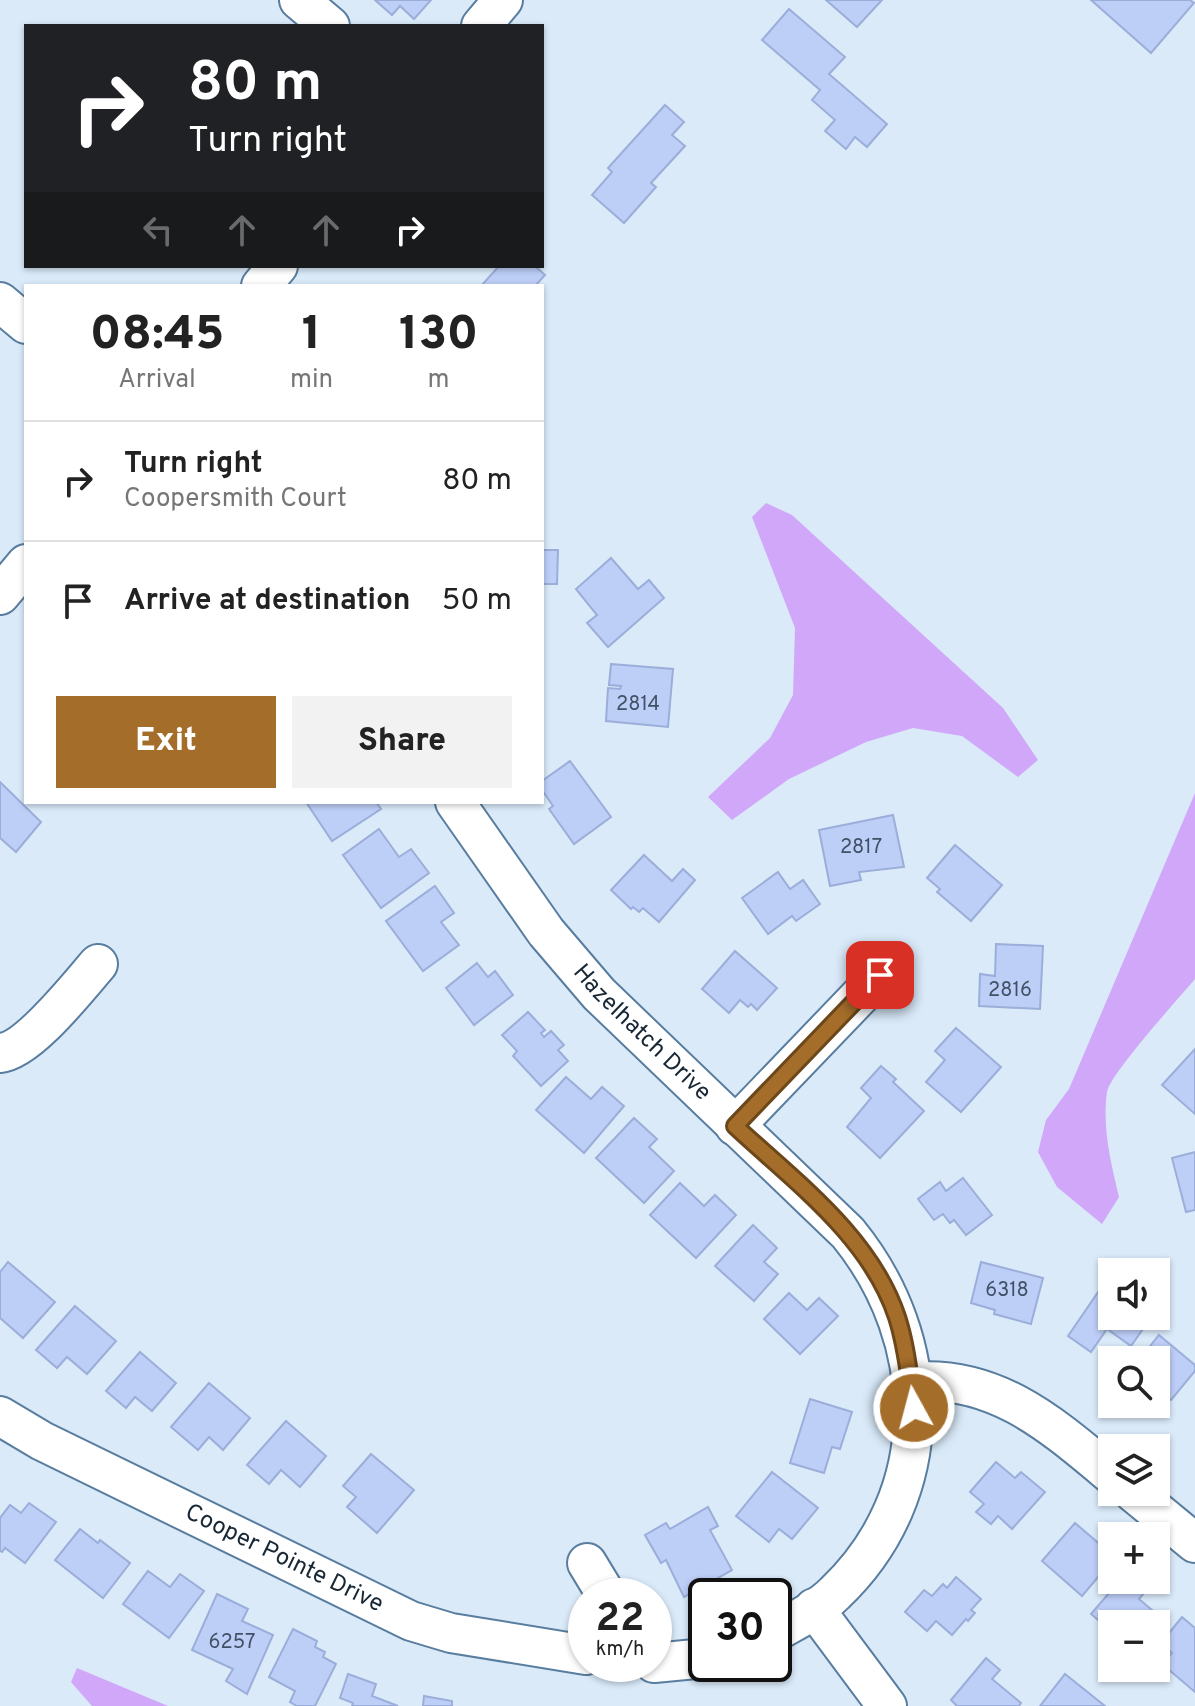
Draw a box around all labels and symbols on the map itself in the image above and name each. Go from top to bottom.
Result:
house number: 2814 [616,692,660,718]
house number: 2817 [840,835,882,861]
pin [846,941,914,1009]
street label: Hazelhatch Drive [566,959,717,1108]
house number: 2816 [988,978,1032,1004]
house number: 6318 [985,1278,1029,1304]
position arrow [872,1366,956,1450]
street label: Cooper Pointe Drive [180,1498,388,1620]
speed limit sign: 30 [688,1578,792,1682]
house number: 6257 [209,1630,255,1656]

